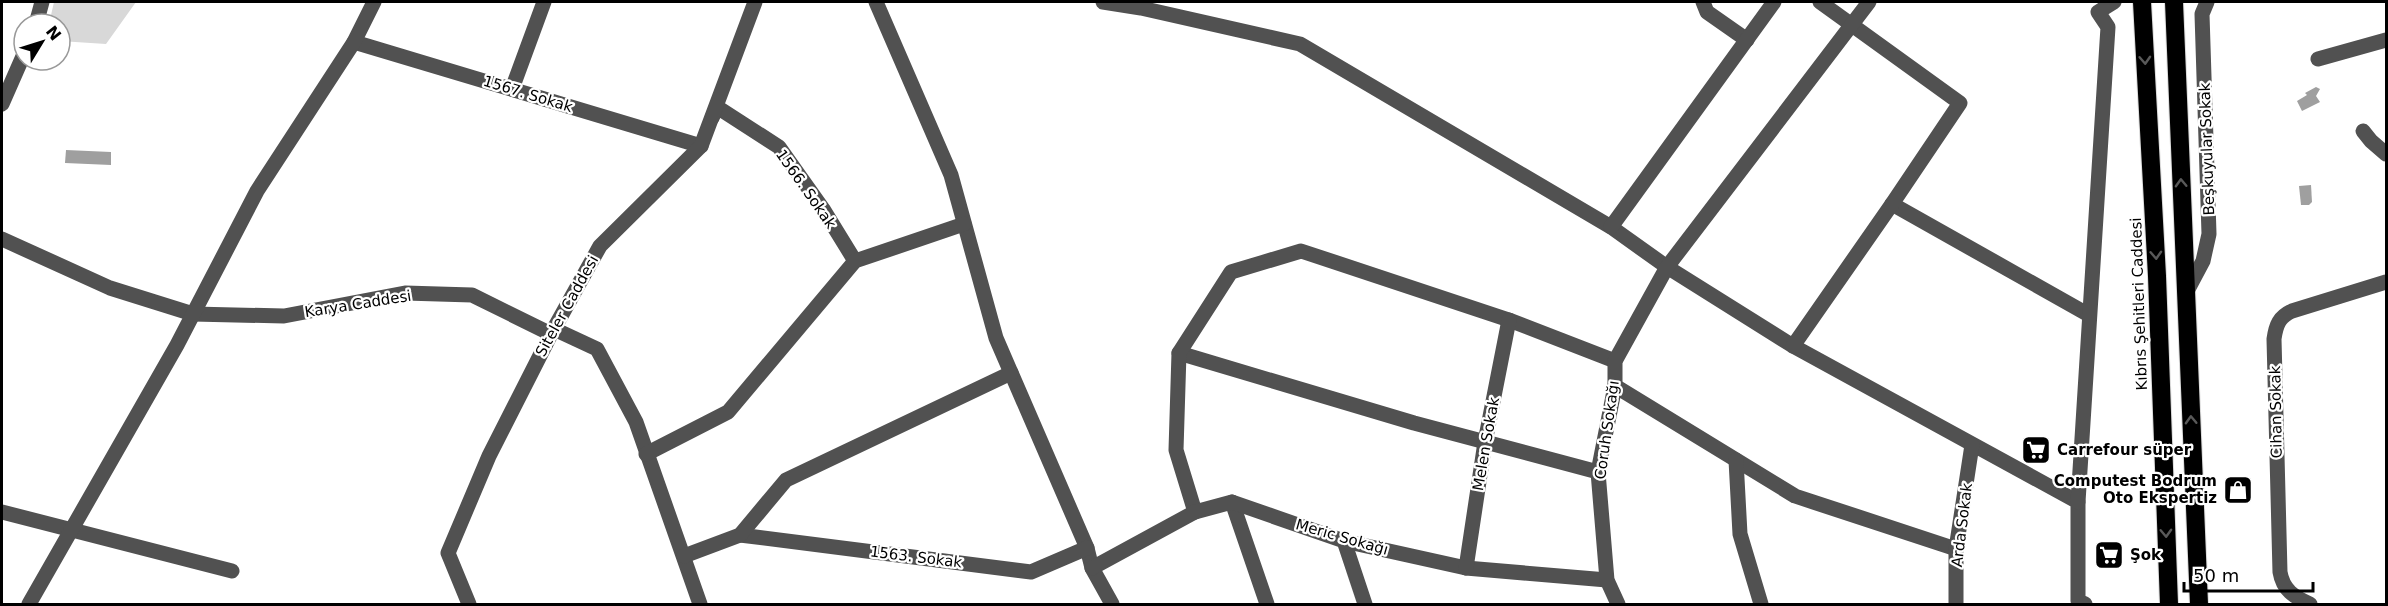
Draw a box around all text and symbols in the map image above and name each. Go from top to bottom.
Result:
north arrow [12,12,72,72]
text: N [42,22,65,44]
one-way arrow [2138,55,2151,64]
street label: 1567. Sokak [481,72,575,116]
street label: Beşkuyular Sokak [2196,82,2218,216]
street label: 1566. Sokak [772,146,840,232]
one-way arrow [2175,179,2188,188]
street label: Kıbrıs Şehitleri Caddesi [2127,217,2151,391]
one-way arrow [2149,250,2162,259]
street label: Siteler Caddesi [532,252,602,360]
street label: Karya Caddesi [303,287,413,321]
street label: Cihan Sokak [2266,365,2286,458]
street label: Coruh Sokağı [1591,379,1623,481]
street label: Melen Sokak [1469,395,1503,492]
one-way arrow [2185,416,2197,425]
supermarket icon: Carrefour süper [2020,434,2052,466]
place label: Carrefour süper [2057,441,2192,459]
place label: Computest Bodrum Oto Ekspertiz [2054,472,2217,507]
shop icon: Computest Bodrum Oto Ekspertiz [2222,474,2254,506]
street label: Arda Sokak [1948,482,1976,568]
street label: Meric Sokağı [1294,515,1390,559]
one-way arrow [2160,529,2172,538]
supermarket icon: Şok [2093,539,2125,571]
street label: 1563. Sokak [869,542,963,572]
place label: Şok [2130,546,2162,564]
scale bar [2184,555,2313,593]
text: 50 m [2193,565,2239,586]

